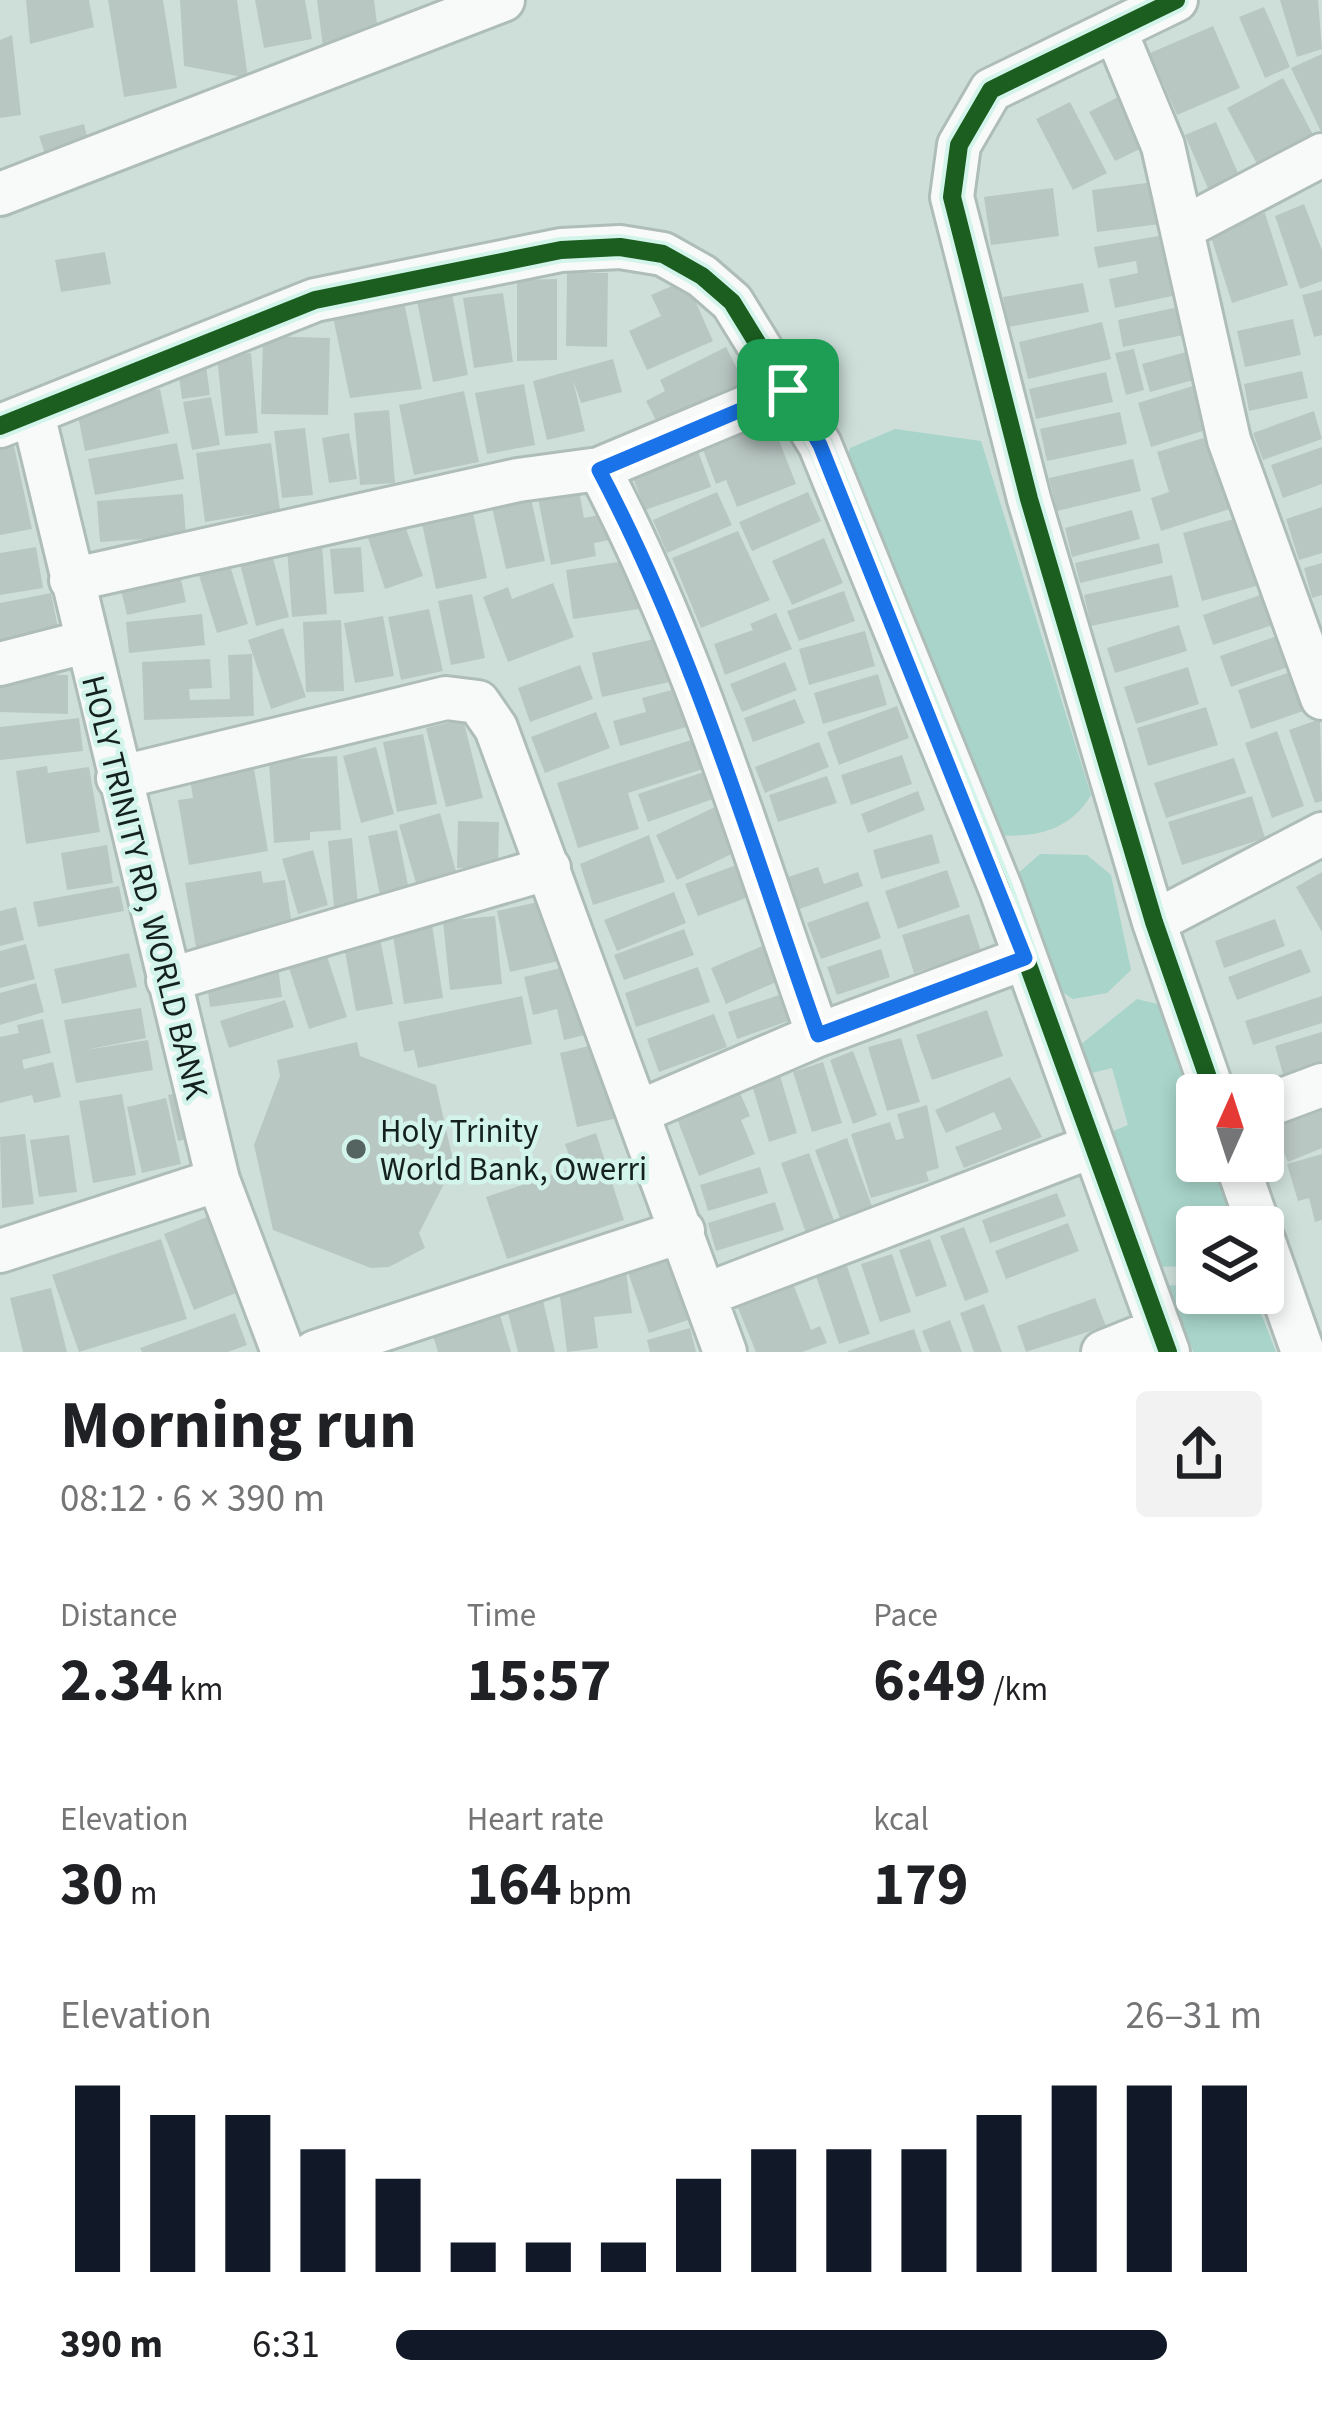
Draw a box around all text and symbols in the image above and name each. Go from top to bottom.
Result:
pin [737,339,839,441]
icon: arrive [755,357,821,423]
street label: HOLY TRINITY RD, WORLD BANK [69,671,220,1104]
north arrow [1176,1074,1284,1182]
map controls [1176,1074,1284,1314]
place label: Holy Trinity World Bank, Owerri [380,1108,647,1193]
marker: Holy Trinity World Bank, Owerri [343,1136,369,1162]
button: layers [1176,1206,1284,1314]
text: Morning run [60,1379,417,1473]
button: share [1136,1391,1262,1517]
text: 08:12 · 6 × 390 m [60,1471,325,1527]
text: Distance [60,1592,177,1639]
text: Time [467,1592,536,1639]
text: Pace [873,1592,938,1639]
text: 2.34 [60,1639,173,1724]
text: 15:57 [467,1639,611,1724]
text: 6:49 [873,1639,986,1724]
text: km [173,1666,223,1713]
text: /km [986,1666,1048,1713]
text: Elevation [60,1796,189,1843]
text: Heart rate [467,1796,604,1843]
text: kcal [873,1796,929,1843]
text: 30 [60,1843,123,1928]
text: 164 [467,1843,562,1928]
text: 179 [873,1843,968,1928]
text: m [123,1870,157,1917]
text: bpm [562,1870,632,1917]
text: Elevation [60,1988,212,2044]
text: 26–31 m [1126,1988,1262,2044]
text: 390 m [60,2317,163,2373]
text: 6:31 [252,2317,320,2373]

